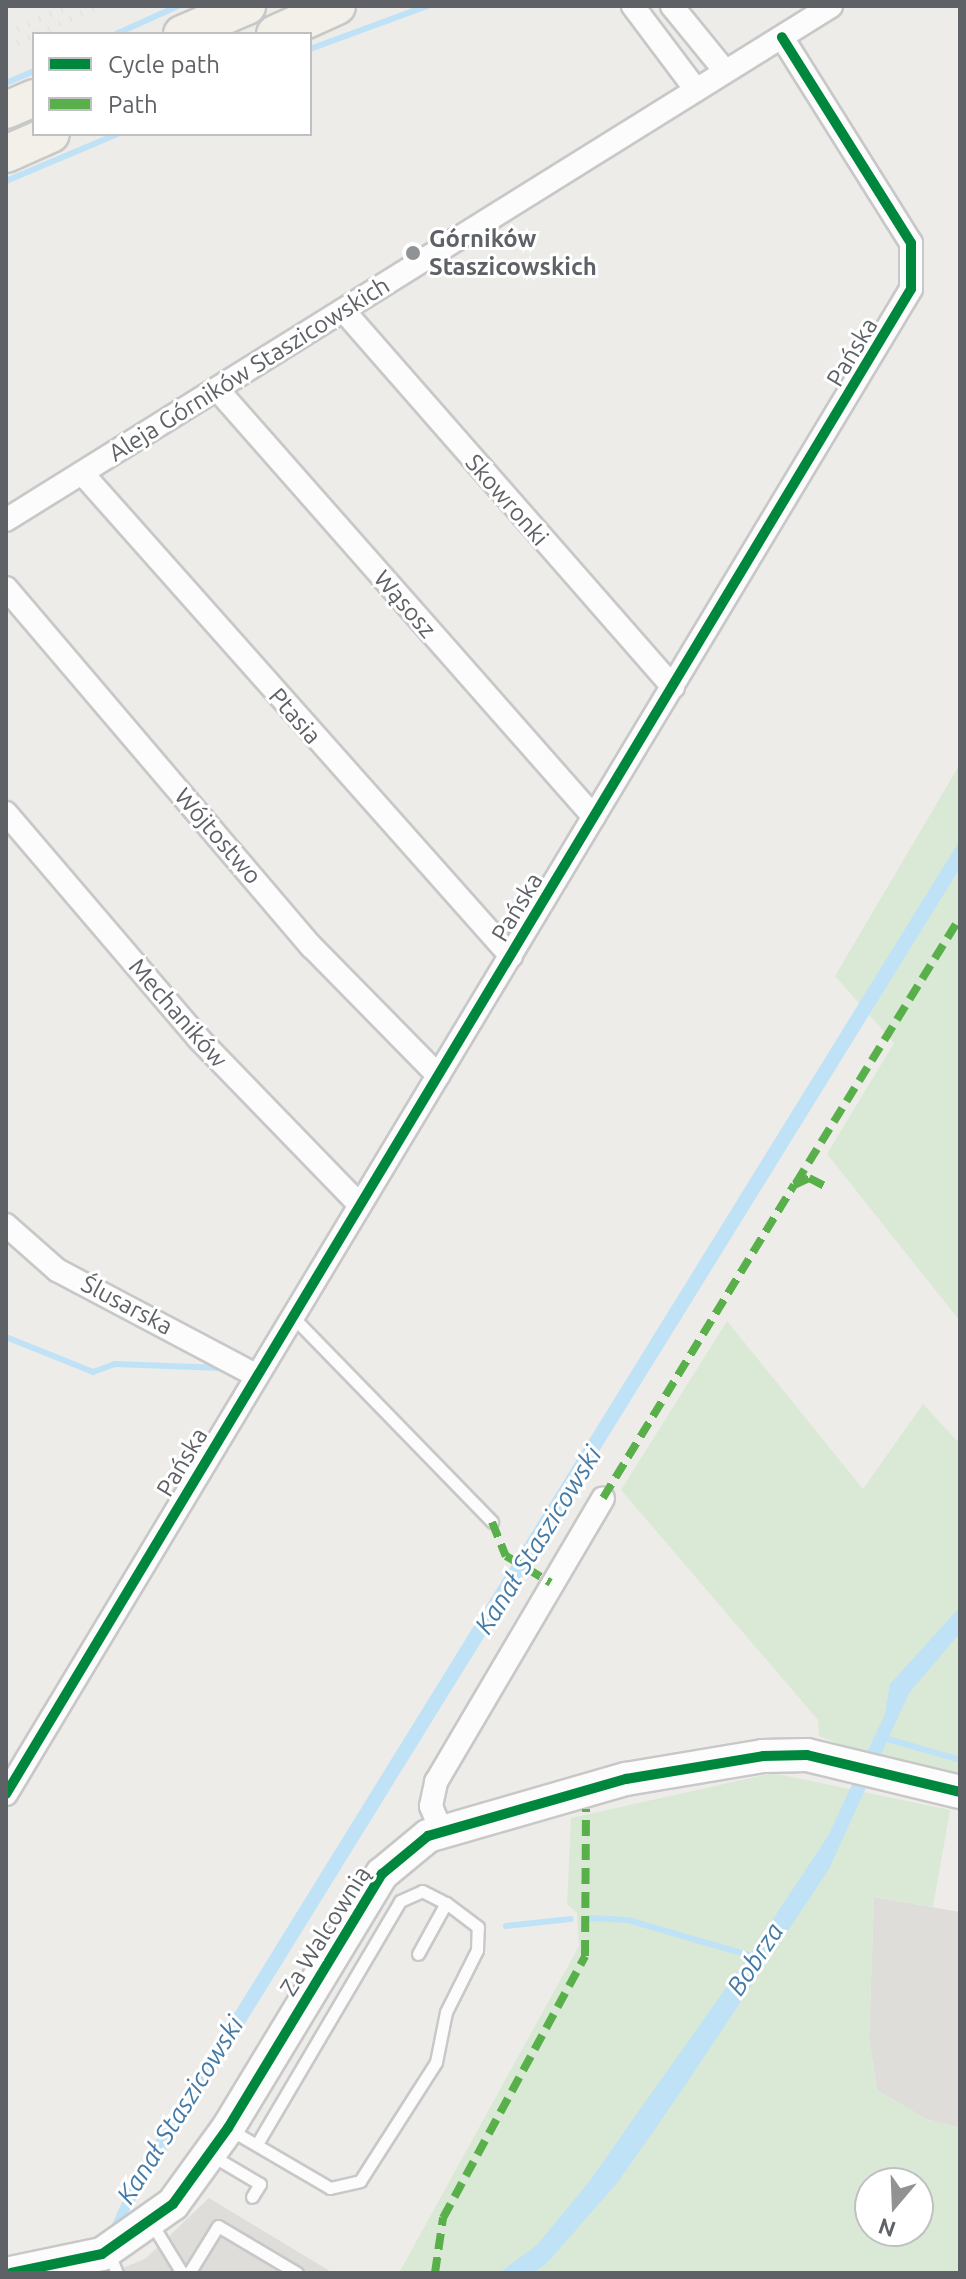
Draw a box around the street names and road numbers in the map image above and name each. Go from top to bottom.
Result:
street label: Aleja Górników Staszicowskich [103,270,395,468]
street label: Pańska [820,312,884,392]
street label: Skowronki [460,448,554,552]
street label: Wąsosz [368,564,442,644]
street label: Ptasia [263,682,327,750]
street label: Wójtostwo [169,782,267,890]
street label: Pańska [485,867,549,947]
street label: Mechaników [123,953,233,1073]
street label: Ślusarska [76,1269,178,1341]
street label: Pańska [150,1422,214,1502]
street label: Za Walcownią [274,1861,376,2001]

